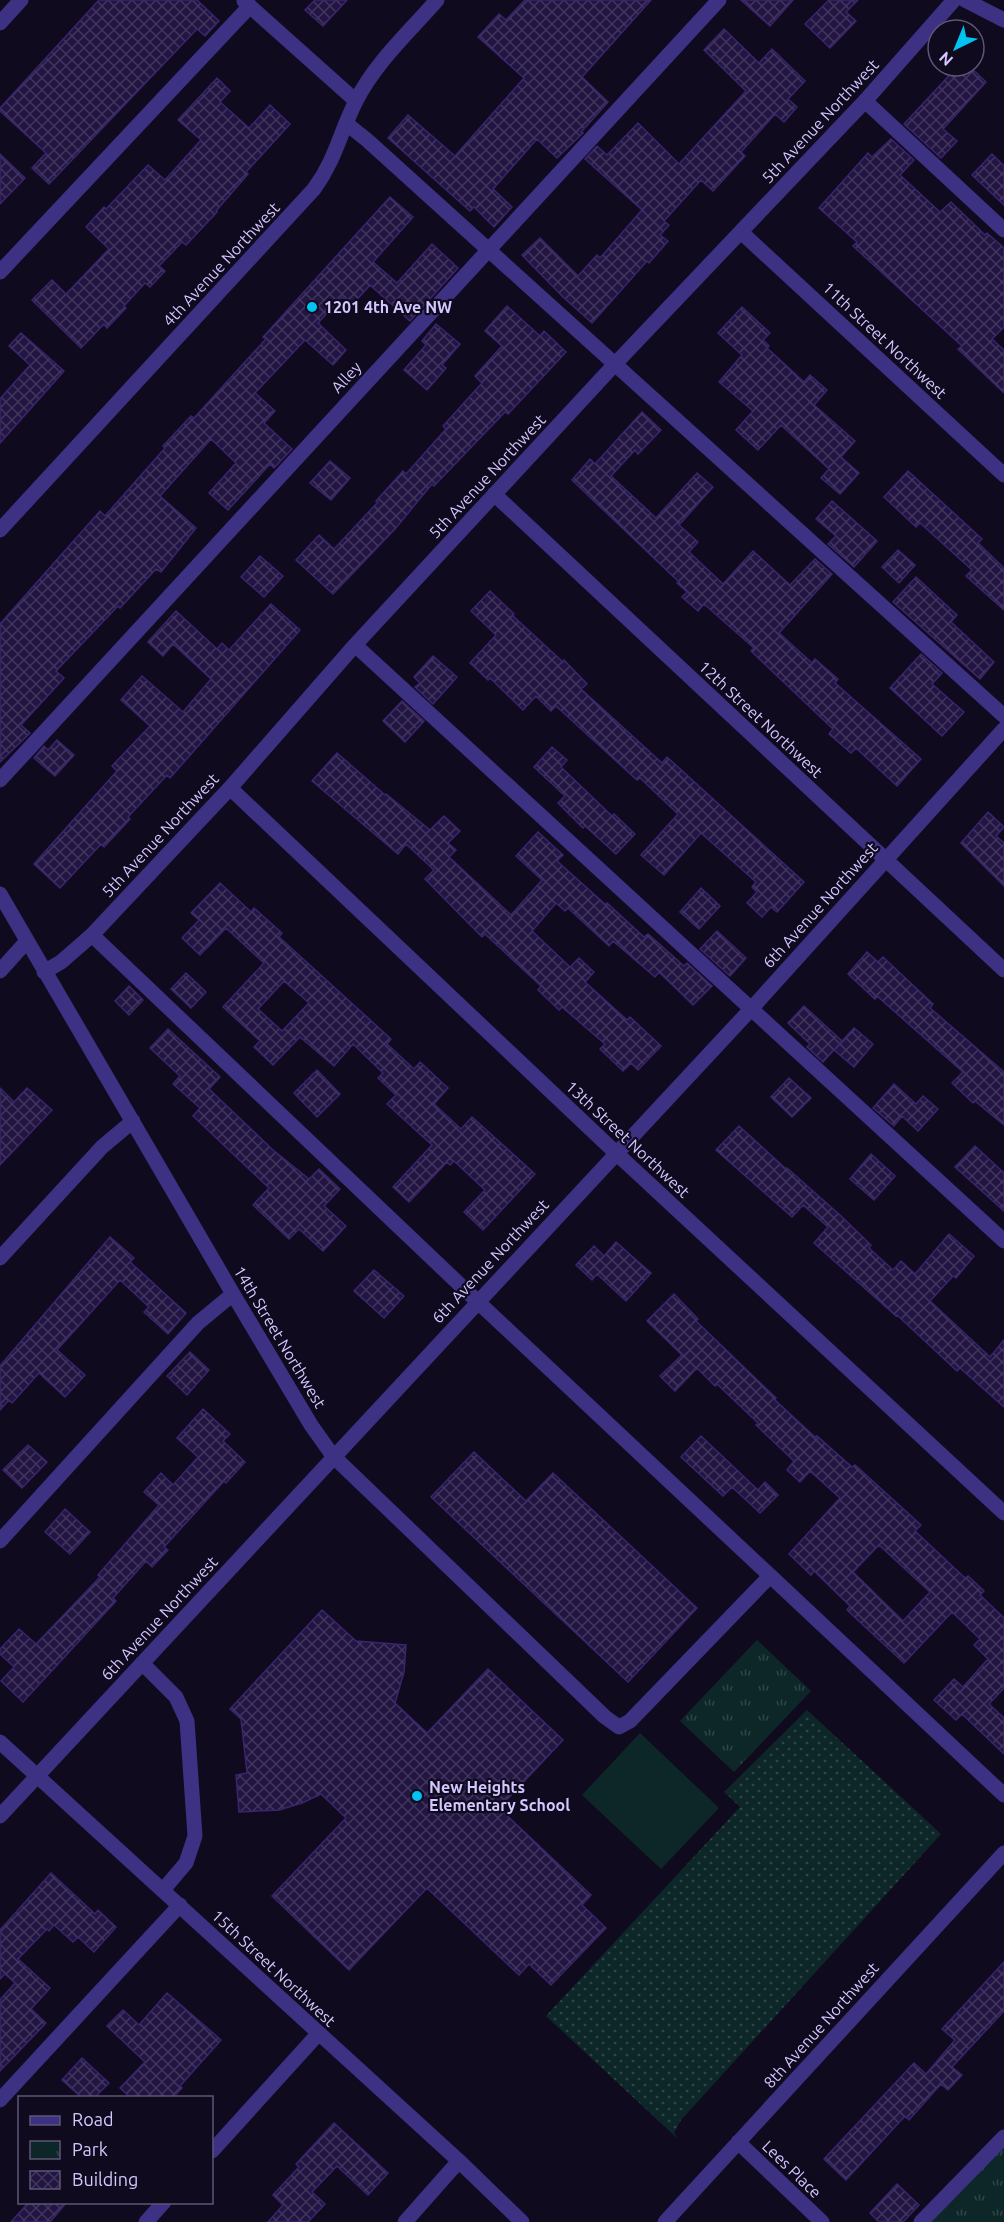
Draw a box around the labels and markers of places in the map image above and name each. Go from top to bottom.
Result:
place label: 1201 4th Ave NW [324,298,452,316]
marker: 1201 4th Ave NW [305,300,319,314]
place label: New Heights Elementary School [429,1778,570,1814]
marker: New Heights Elementary School [410,1789,424,1803]

